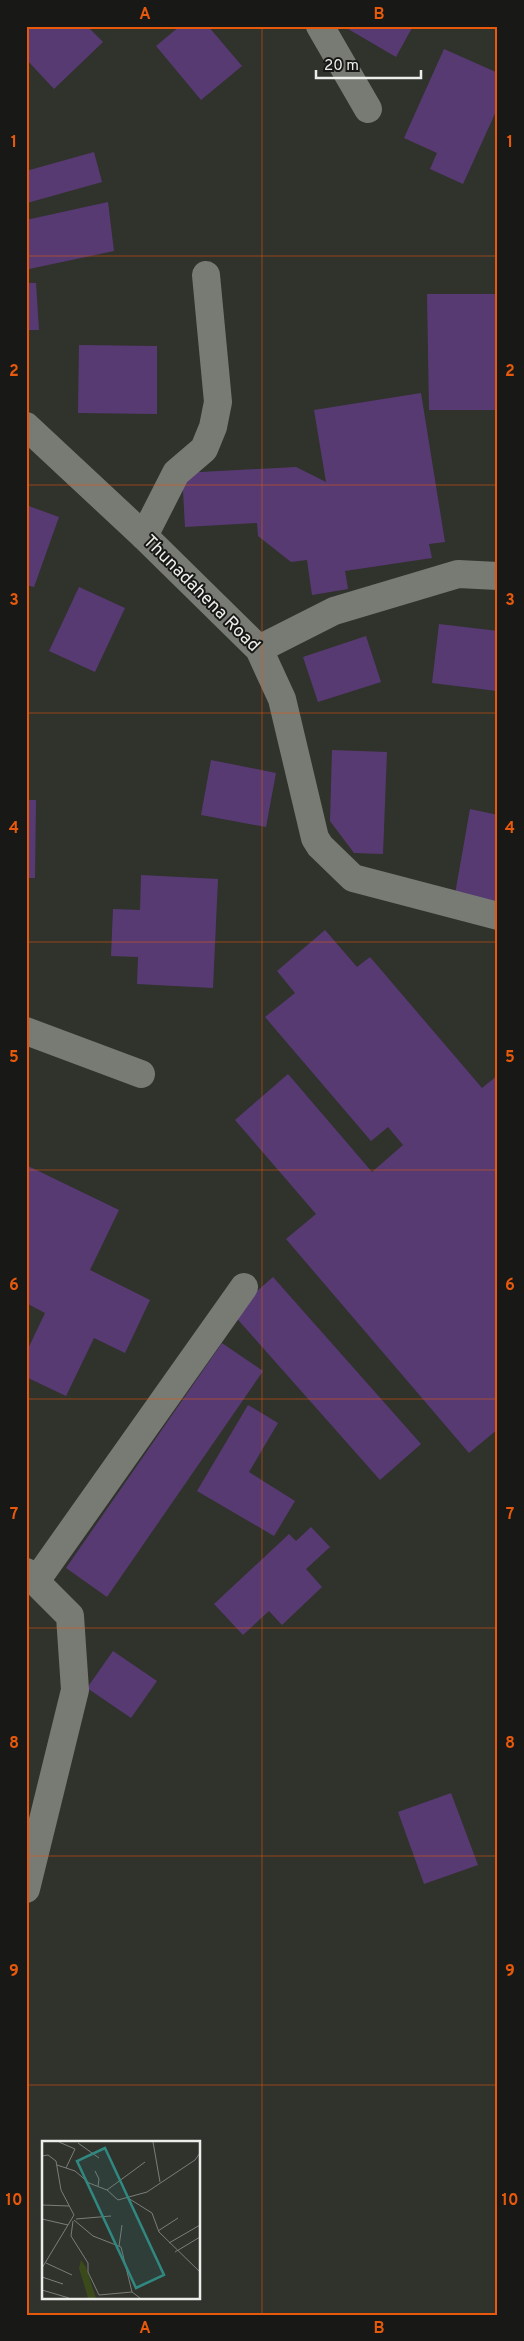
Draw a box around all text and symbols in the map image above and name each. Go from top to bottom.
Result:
text: A [139,5,151,25]
text: B [373,5,385,25]
scale bar [316,48,422,80]
text: 20 m [324,57,359,76]
text: 1 [11,133,17,153]
text: 1 [507,133,513,153]
text: 2 [9,362,19,382]
text: 2 [505,362,515,382]
street label: Thunadahena Road [138,531,264,657]
text: 3 [9,591,19,611]
text: 3 [505,591,515,611]
text: 4 [9,819,19,839]
text: 4 [505,819,515,839]
text: 5 [9,1048,19,1068]
text: 5 [505,1048,515,1068]
text: 6 [9,1276,19,1296]
text: 6 [505,1276,515,1296]
text: 7 [10,1505,18,1525]
text: 7 [506,1505,514,1525]
text: 8 [9,1734,19,1754]
text: 8 [505,1734,515,1754]
text: 9 [9,1962,19,1982]
text: 9 [505,1962,515,1982]
inset map [42,2141,200,2298]
text: 10 [6,2191,22,2211]
text: 10 [502,2191,518,2211]
text: A [139,2319,151,2339]
text: B [373,2319,385,2339]

